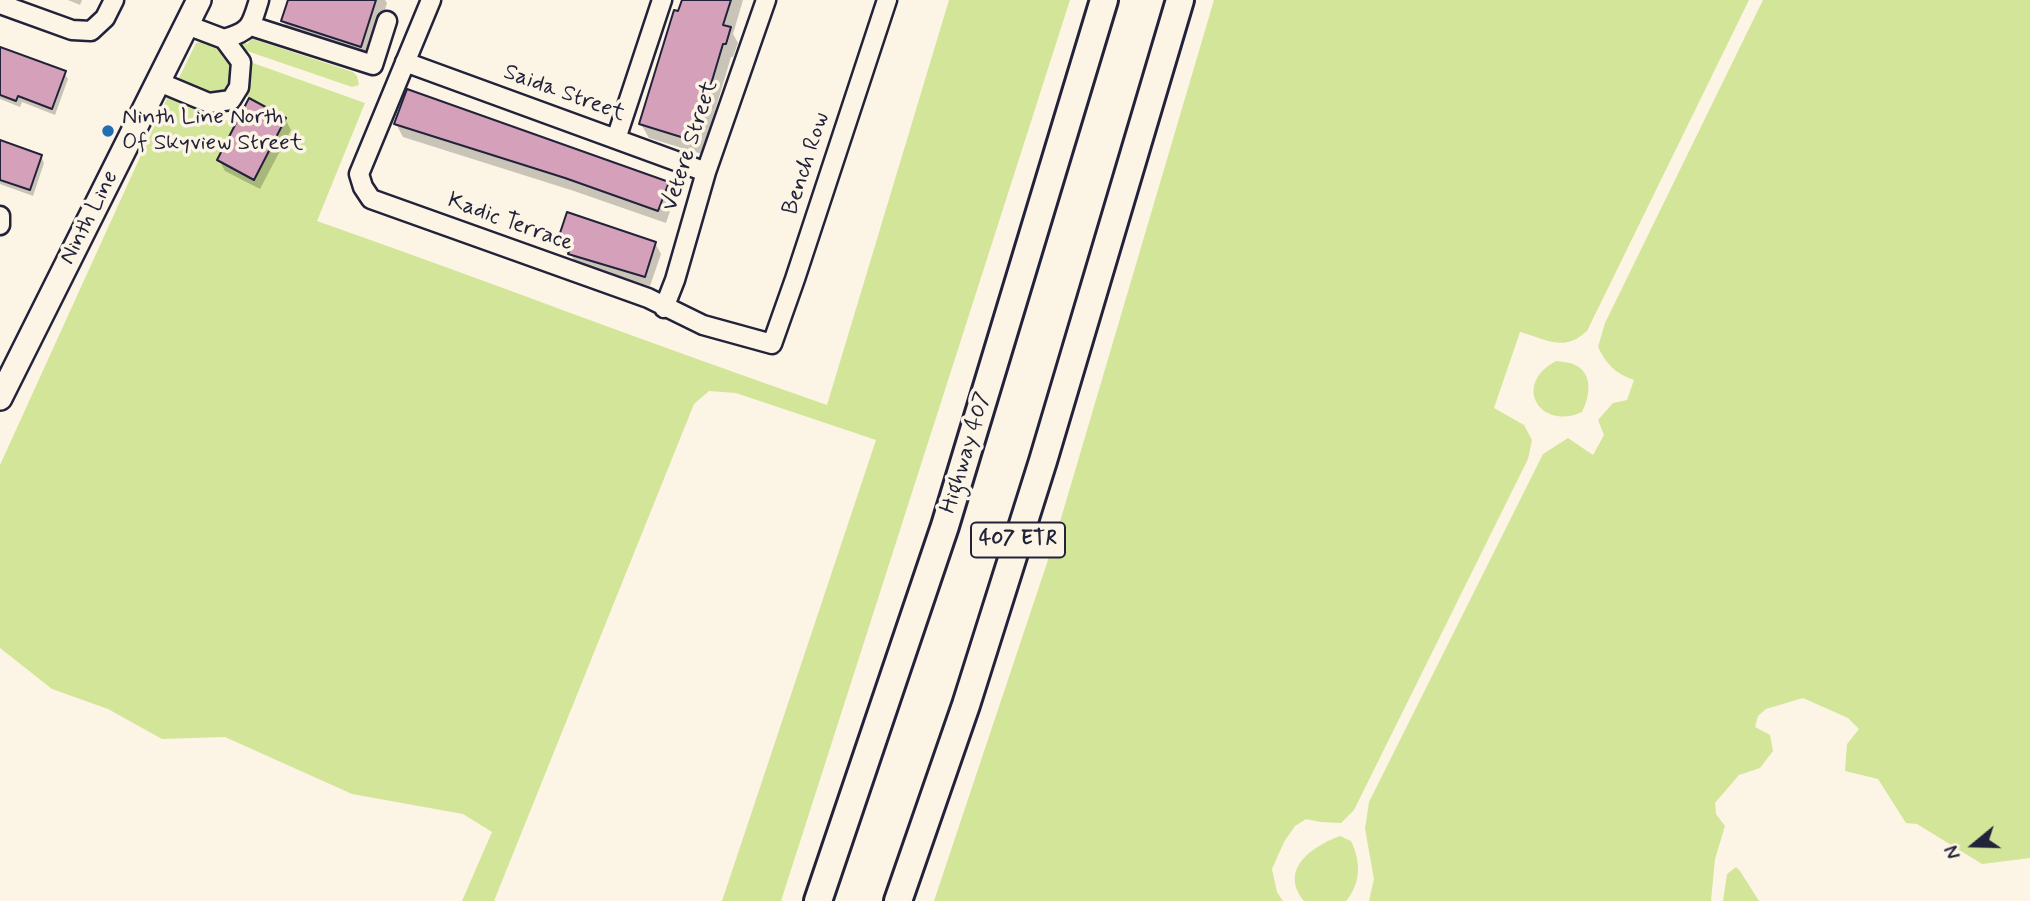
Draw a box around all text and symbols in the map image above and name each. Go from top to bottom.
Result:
street label: Saida Street [499,59,629,129]
street label: Vetere Street [657,77,725,215]
place label: Ninth Line North Of Skyview Street [122,104,303,158]
street label: Bench Row [778,109,836,219]
marker: Ninth Line North Of Skyview Street [100,123,116,139]
street label: Ninth Line [55,166,125,270]
street label: Kadic Terrace [443,188,577,258]
street label: Highway 407 [935,389,999,517]
road number: 407 ETR [971,522,1065,558]
north arrow [1939,810,2009,880]
text: N [1940,842,1968,862]

